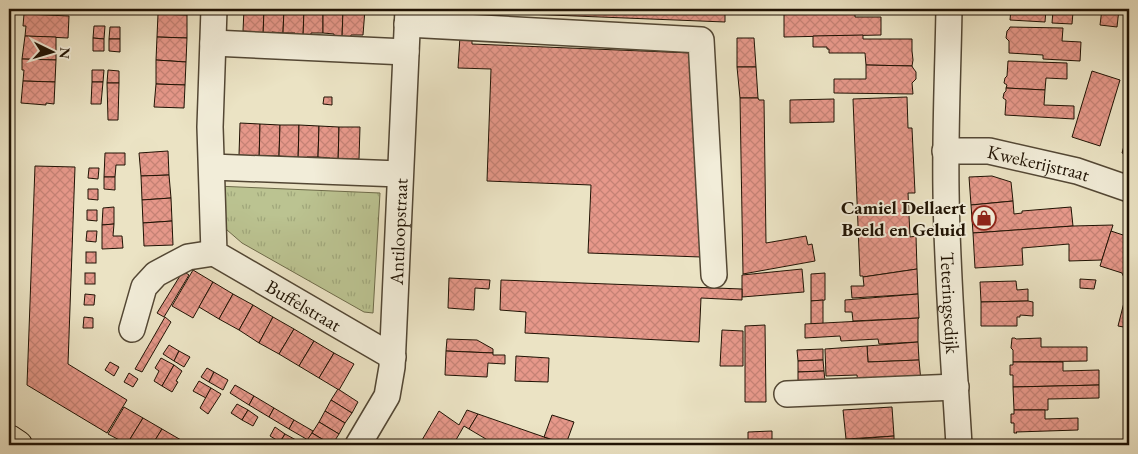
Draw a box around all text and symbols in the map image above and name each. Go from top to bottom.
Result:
north arrow [28,28,78,78]
text: N [55,47,74,60]
street label: Kwekerijstraat [985,139,1093,188]
street label: Antiloopstraat [384,178,413,286]
place label: Camiel Dellaert Beeld en Geluid [841,195,966,242]
shop icon: Camiel Dellaert Beeld en Geluid [971,205,997,231]
street label: Teteringsedijk [935,252,965,356]
street label: Buffelstraat [261,274,346,337]

